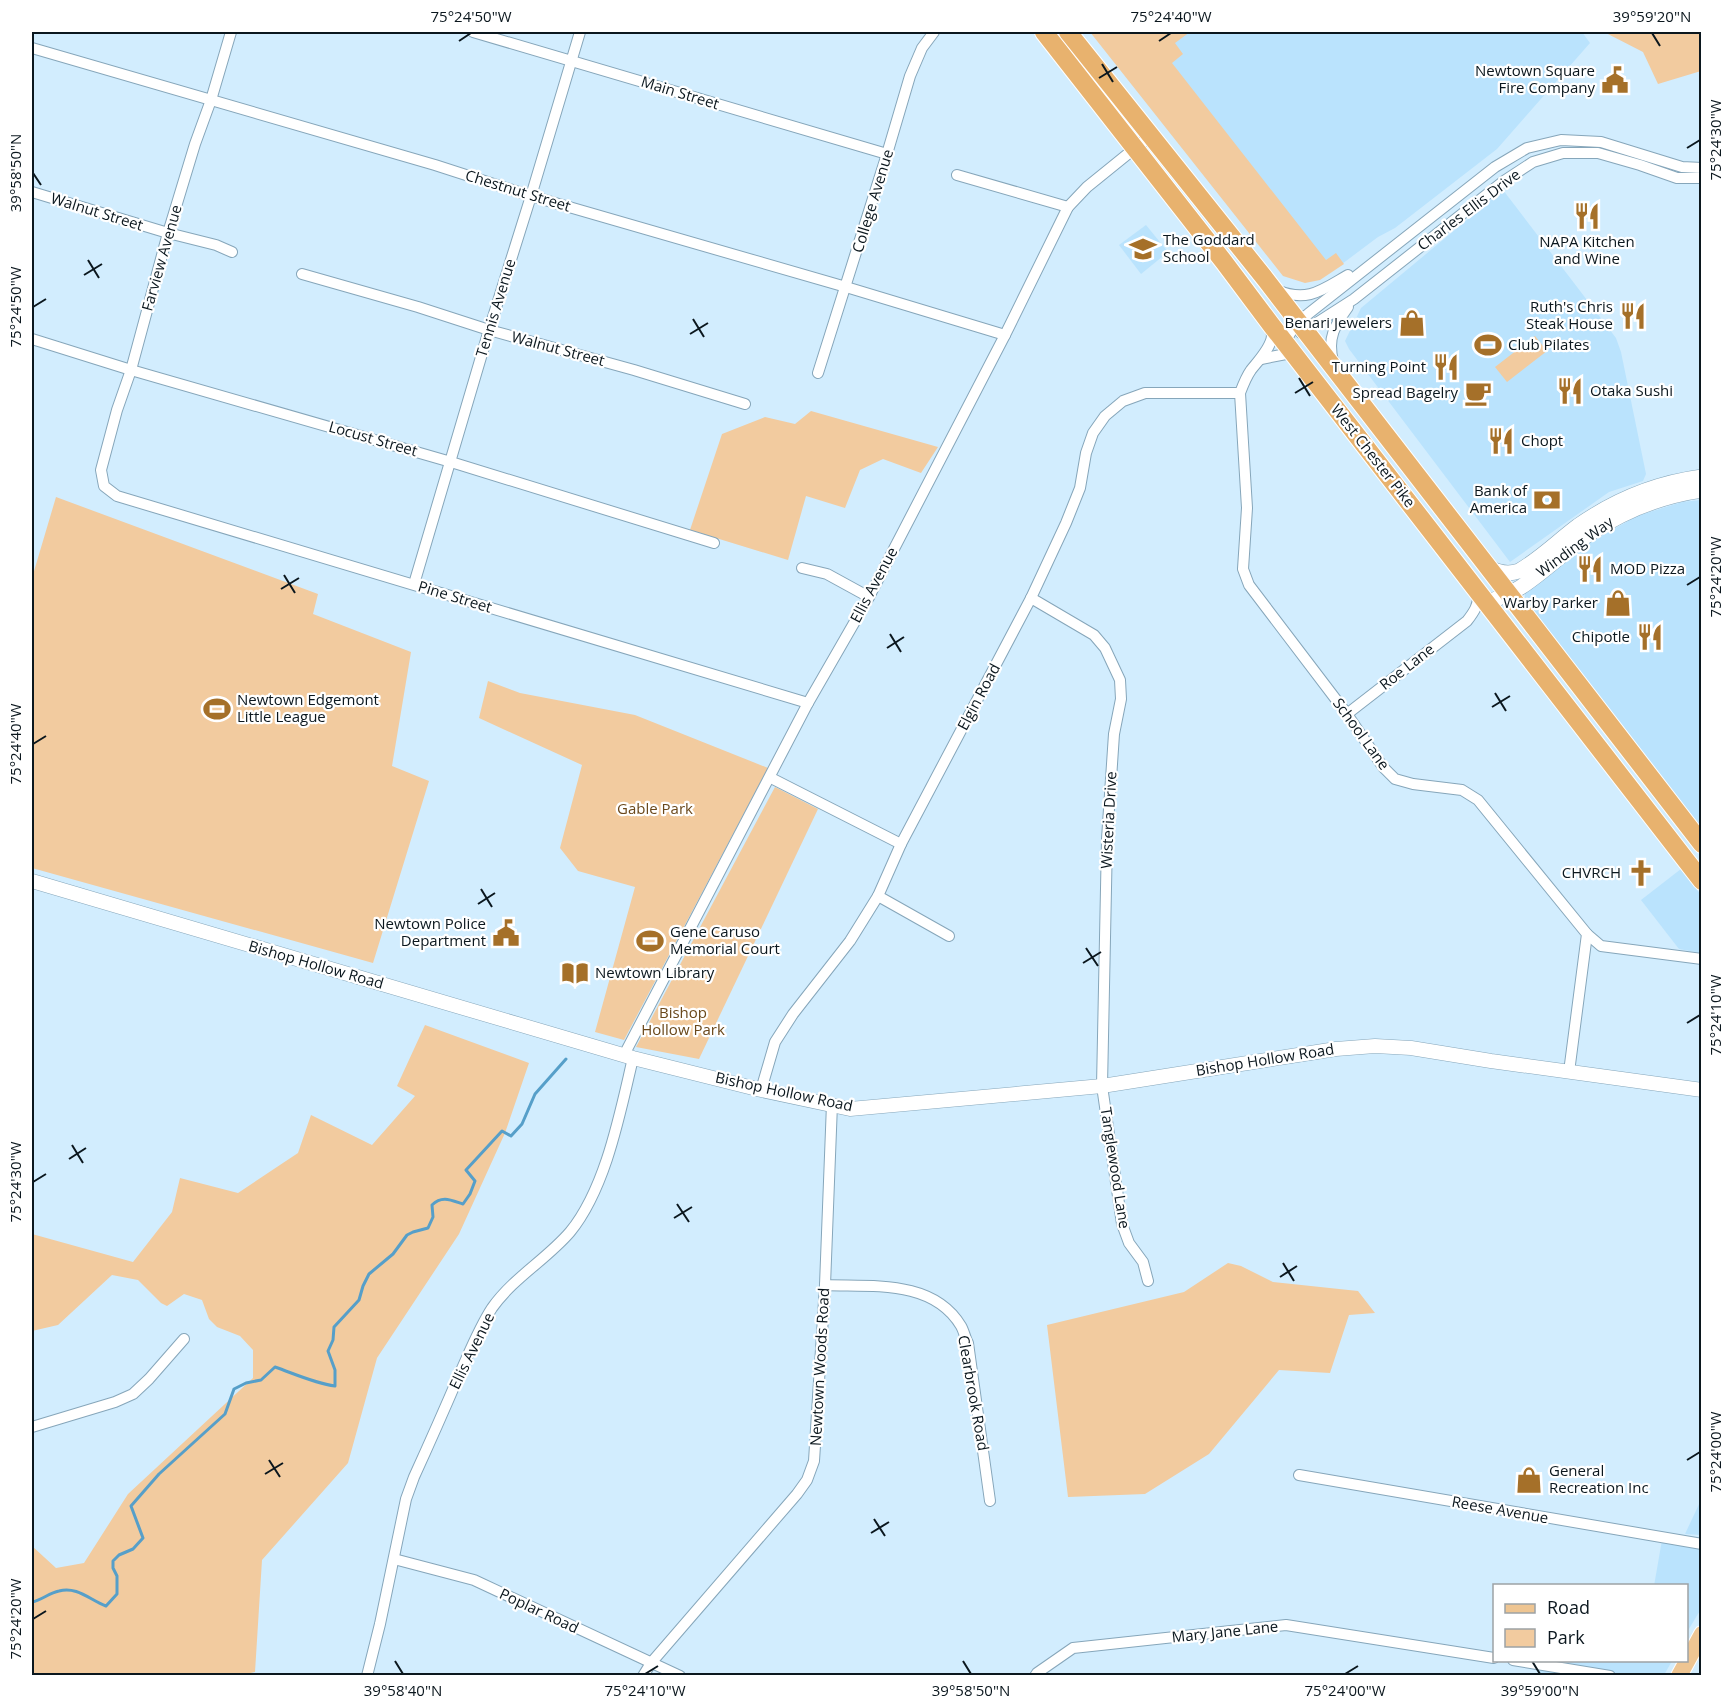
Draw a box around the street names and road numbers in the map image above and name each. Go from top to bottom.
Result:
street label: Main Street [639,71,722,113]
street label: College Avenue [847,147,897,255]
street label: Charles Ellis Drive [1413,164,1524,254]
street label: Chestnut Street [463,165,573,216]
street label: Walnut Street [49,188,146,235]
street label: Farview Avenue [136,202,186,313]
street label: Tennis Avenue [471,256,520,359]
street label: Walnut Street [510,326,607,370]
street label: West Chester Pike [1327,400,1420,511]
street label: Locust Street [327,416,420,460]
street label: Winding Way [1532,511,1617,581]
street label: Ellis Avenue [845,543,901,626]
street label: Pine Street [416,575,495,617]
street label: Roe Lane [1375,639,1438,694]
street label: Elgin Road [952,660,1004,733]
street label: School Lane [1329,693,1395,773]
street label: Wisteria Drive [1095,771,1121,869]
street label: Bishop Hollow Road [246,935,386,993]
street label: Bishop Hollow Road [1194,1038,1336,1080]
street label: Bishop Hollow Road [714,1067,855,1115]
street label: Tanglewood Lane [1097,1106,1135,1230]
street label: Newtown Woods Road [805,1287,833,1447]
street label: Ellis Avenue [444,1309,498,1392]
street label: Clearbrook Road [954,1333,994,1452]
street label: Reese Avenue [1450,1491,1550,1527]
street label: Poplar Road [497,1583,582,1637]
street label: Mary Jane Lane [1171,1615,1279,1647]

